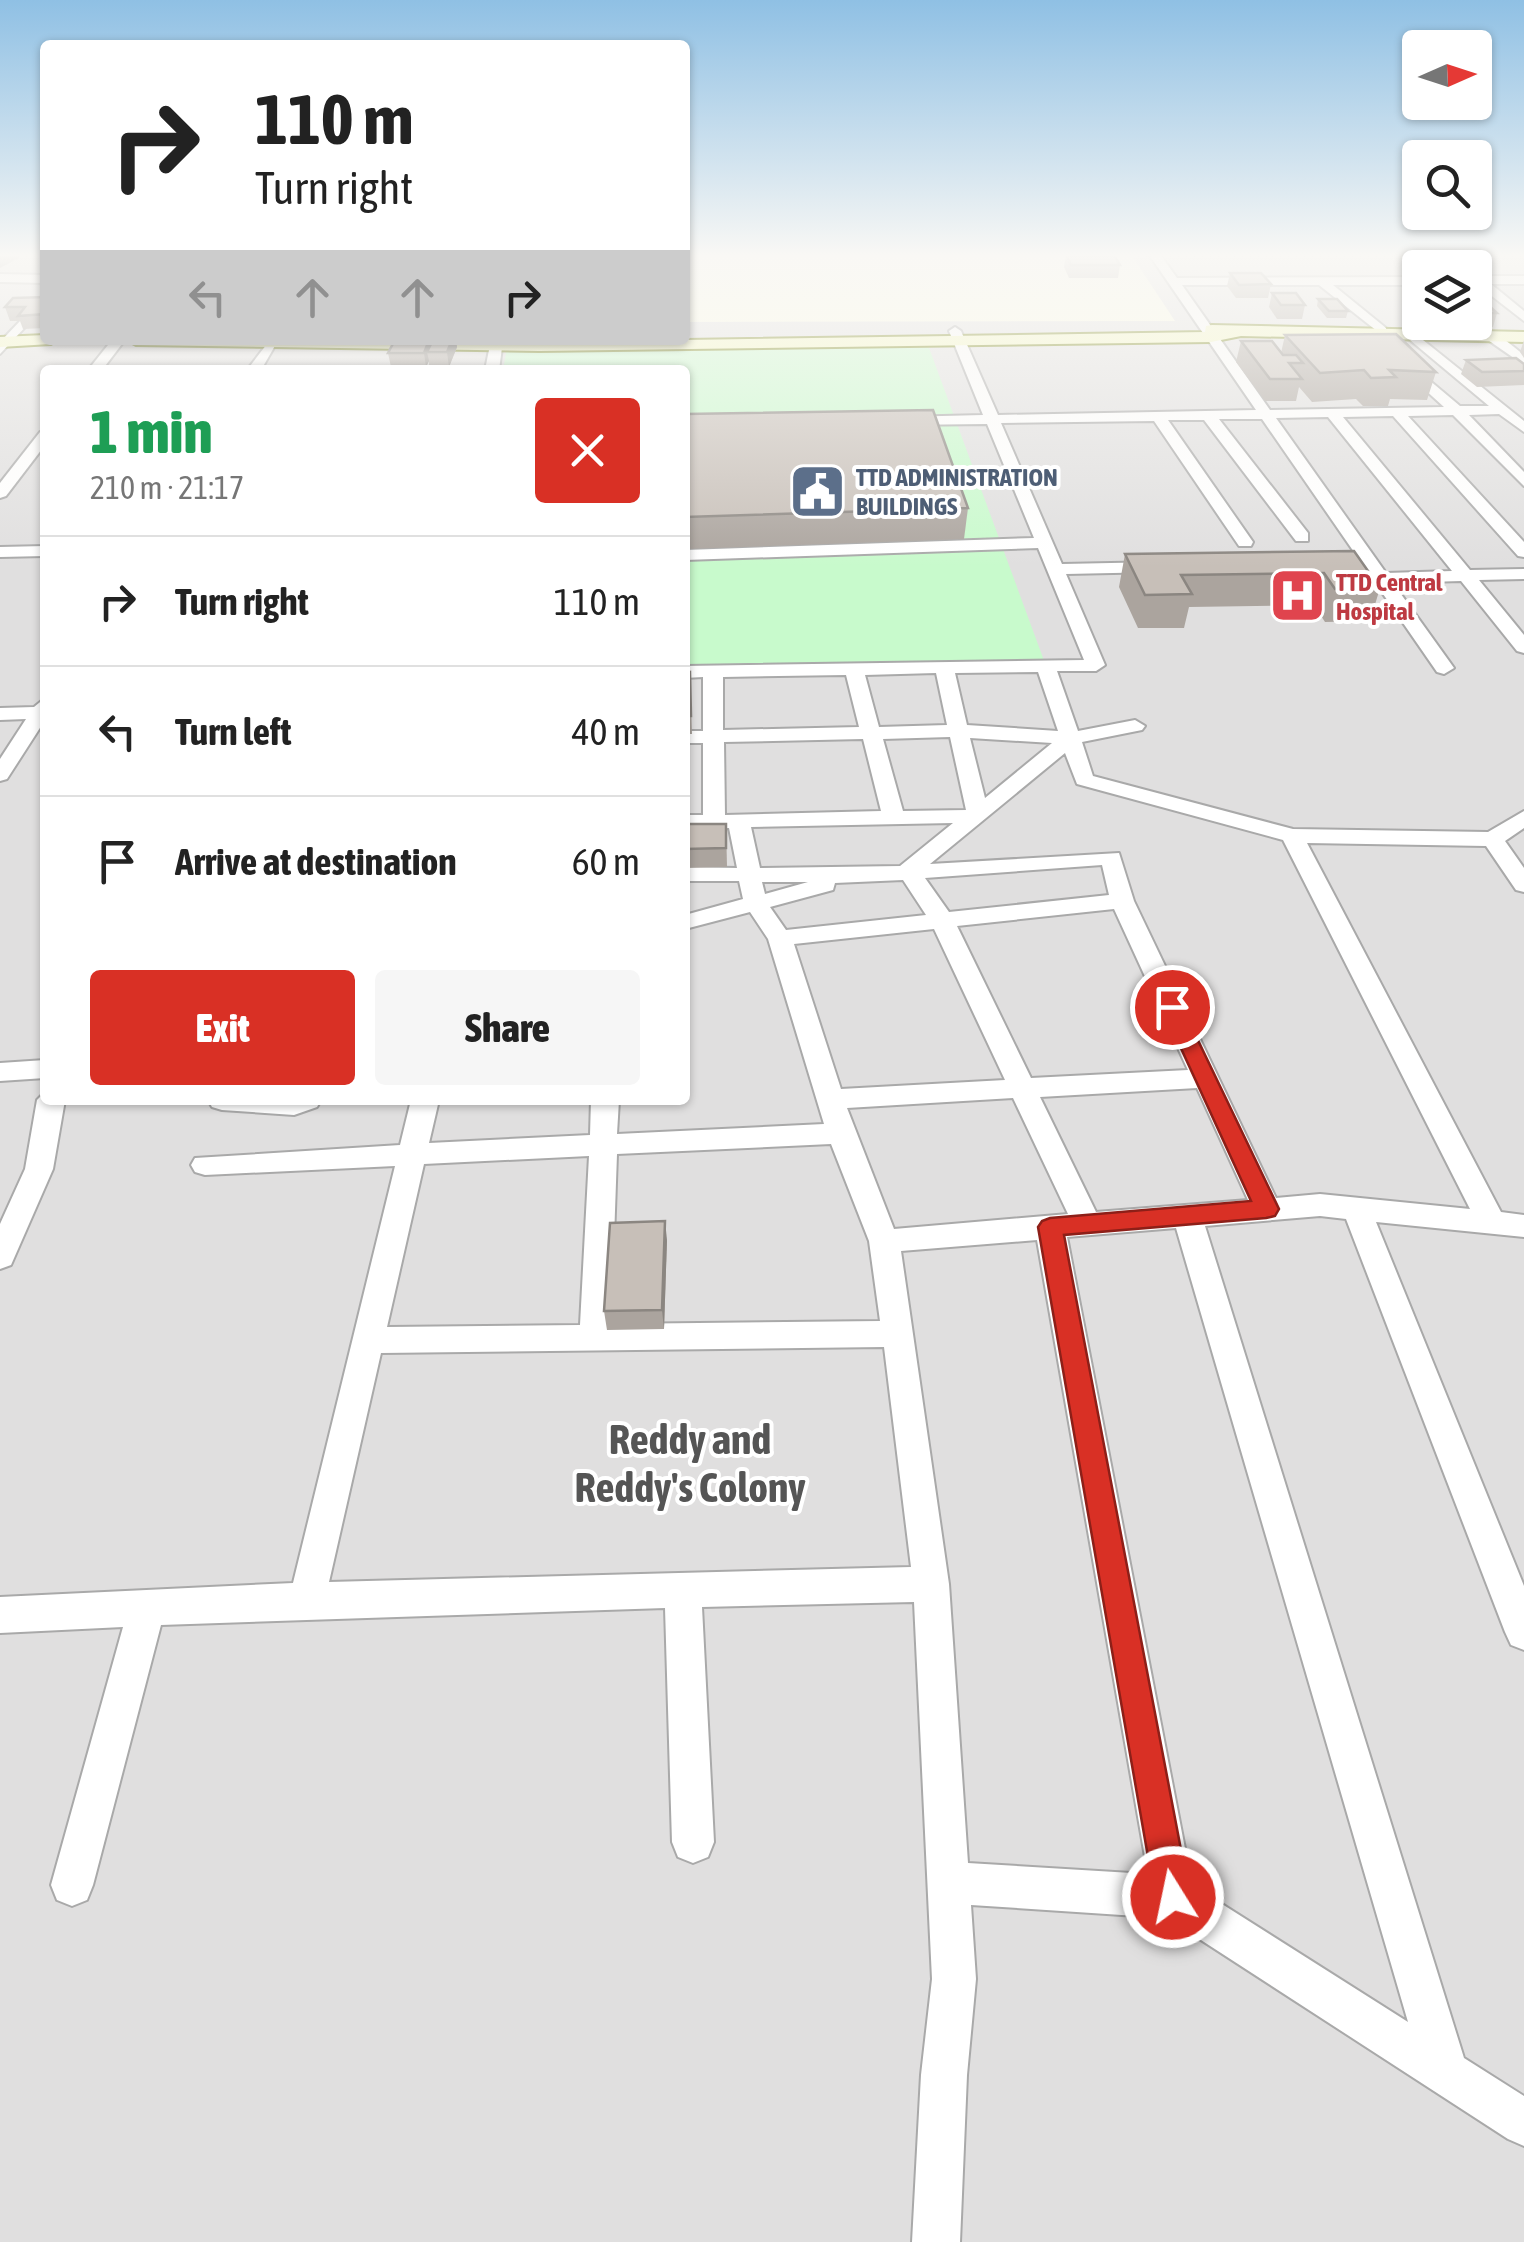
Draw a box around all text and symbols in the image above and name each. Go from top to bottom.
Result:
north arrow [1402,30,1492,120]
map controls [1402,30,1492,340]
text: 110 m [255,79,414,159]
icon: right [90,80,220,210]
button: search [1402,140,1492,230]
text: Turn right [255,162,413,214]
button: layers [1402,250,1492,340]
icon: left [180,270,235,325]
icon: ahead [285,270,340,325]
icon: ahead [390,270,445,325]
icon: right [495,270,550,325]
text: 1 min [90,397,213,466]
button: close [535,398,640,503]
public building icon: TTD ADMINISTRATION BUILDINGS [787,461,847,521]
place label: TTD ADMINISTRATION BUILDINGS [856,463,1058,520]
text: 210 m · 21:17 [90,469,244,506]
hospital icon: TTD Central Hospital [1267,566,1327,626]
place label: TTD Central Hospital [1336,568,1443,625]
icon: right [90,574,145,629]
text: Turn right [175,580,309,623]
text: 110 m [554,580,640,623]
icon: left [90,704,145,759]
text: Turn left [175,710,291,753]
text: 40 m [572,710,640,753]
icon: arrive [90,834,145,889]
text: Arrive at destination [175,840,457,883]
text: 60 m [572,840,640,883]
pin [1130,965,1215,1050]
button: Exit [90,970,355,1085]
button: Share [375,970,640,1085]
icon: arrive [1145,980,1200,1035]
district label: Reddy and Reddy's Colony [574,1415,806,1511]
position arrow [1121,1845,1225,1949]

